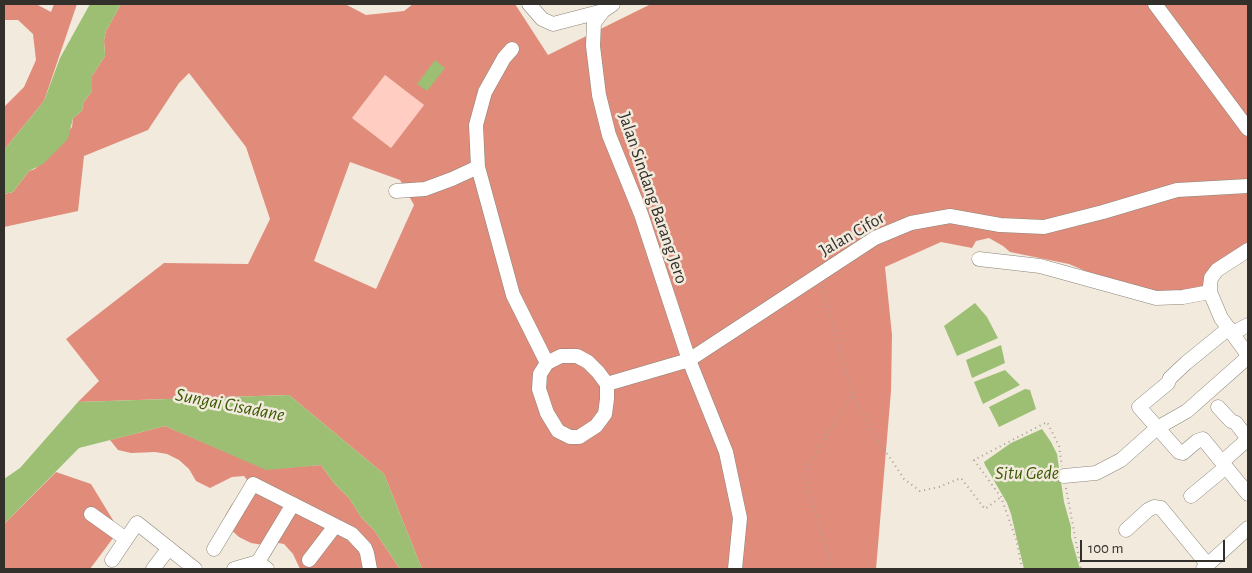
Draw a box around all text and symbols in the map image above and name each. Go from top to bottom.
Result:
street label: Jalan Sindang Barang Jero [614,110,692,286]
street label: Jalan Cifor [816,207,888,261]
water label: Sungai Cisadane [173,383,287,427]
water label: Situ Gede [995,462,1059,484]
scale bar [1082,530,1227,562]
text: 100 m [1088,541,1123,556]

